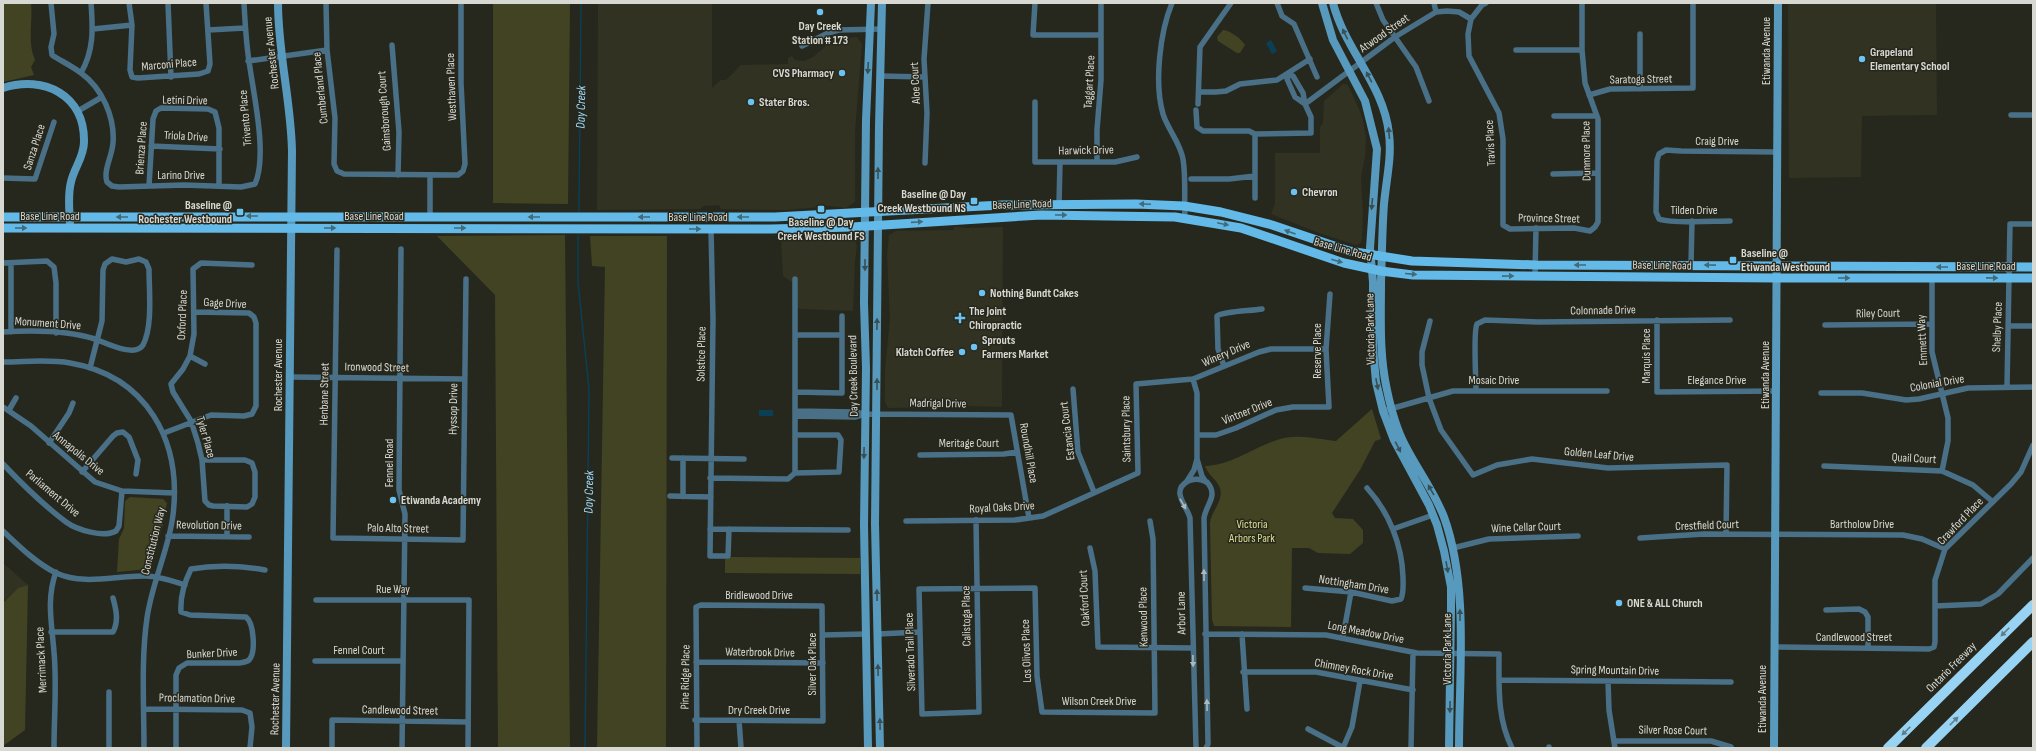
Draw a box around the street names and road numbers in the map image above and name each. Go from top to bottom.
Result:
street label: Atwood Street [1356,11,1412,57]
street label: Rochester Avenue [260,16,283,90]
street label: Etiwanda Avenue [1759,17,1774,85]
street label: Cumberland Place [309,51,332,125]
street label: Westhaven Place [443,53,460,121]
street label: Marconi Place [141,55,198,74]
street label: Taggart Place [1081,55,1098,109]
street label: Aloe Court [907,61,924,105]
street label: Gainsborough Court [374,70,395,152]
street label: Saratoga Street [1610,71,1673,88]
street label: Trivento Place [236,89,255,147]
street label: Letini Drive [162,93,208,108]
street label: Travis Place [1482,119,1499,167]
street label: Brienza Place [132,121,151,175]
street label: Dunmore Place [1578,121,1595,181]
street label: Sanza Place [20,122,49,172]
street label: Triola Drive [163,128,209,145]
street label: Craig Drive [1695,134,1739,149]
street label: Harwick Drive [1058,143,1114,158]
street label: Larino Drive [157,168,205,183]
street label: Base Line Road [992,196,1052,213]
street label: Tilden Drive [1670,203,1718,218]
street label: Base Line Road [20,209,80,224]
street label: Base Line Road [344,209,404,224]
street label: Base Line Road [668,210,728,225]
street label: Province Street [1518,210,1580,227]
street label: Base Line Road [1312,234,1374,265]
street label: Base Line Road [1632,257,1692,274]
street label: Base Line Road [1956,259,2016,274]
street label: Oxford Place [174,289,191,340]
street label: Victoria Park Lane [1362,293,1379,365]
street label: Gage Drive [203,295,247,312]
street label: Shelby Place [1989,301,2006,352]
street label: Colonnade Drive [1570,302,1636,319]
street label: Riley Court [1856,306,1901,321]
street label: Monument Drive [14,314,82,333]
street label: Emmett Way [1914,314,1931,366]
street label: Reserve Place [1310,323,1325,379]
street label: Solstice Place [694,326,709,382]
street label: Marquis Place [1639,328,1654,383]
street label: Day Creek Boulevard [845,335,862,417]
street label: Winery Drive [1200,337,1253,370]
street label: Rochester Avenue [271,339,286,411]
street label: Etiwanda Avenue [1758,341,1773,409]
street label: Ironwood Street [345,359,410,376]
street label: Henbane Street [316,362,333,426]
street label: Colonial Drive [1909,371,1966,396]
street label: Mosaic Drive [1469,373,1520,388]
street label: Elegance Drive [1688,373,1747,388]
street label: Hyssop Drive [446,383,461,435]
street label: Saintsbury Place [1118,395,1135,462]
street label: Vintner Drive [1220,395,1275,428]
street label: Madrigal Drive [909,396,967,411]
street label: Estancia Court [1056,400,1079,461]
street label: Tyler Place [192,414,219,460]
street label: Roundhill Place [1016,422,1041,484]
street label: Annapolis Drive [49,427,108,479]
street label: Meritage Court [939,436,999,451]
street label: Fennel Road [382,439,397,487]
street label: Golden Leaf Drive [1563,444,1635,465]
street label: Quail Court [1891,450,1937,467]
street label: Parliament Drive [22,466,83,521]
street label: Crawford Place [1934,494,1987,548]
street label: Royal Oaks Drive [969,498,1035,517]
street label: Constitution Way [138,505,169,577]
street label: Revolution Drive [176,517,242,534]
street label: Crestfield Court [1675,517,1740,534]
street label: Bartholow Drive [1830,517,1894,532]
street label: Wine Cellar Court [1491,519,1562,536]
street label: Palo Alto Street [367,520,429,537]
street label: Oakford Court [1076,569,1093,626]
street label: Nottingham Drive [1318,572,1390,597]
street label: Rue Way [376,582,410,597]
street label: Calistoga Place [958,585,975,646]
street label: Kenwood Place [1135,587,1152,647]
street label: Bridlewood Drive [725,588,793,603]
street label: Arbor Lane [1174,591,1189,636]
street label: Silverado Trail Place [902,612,919,691]
street label: Victoria Park Lane [1440,613,1455,685]
street label: Long Meadow Drive [1327,618,1405,647]
street label: Los Olivos Place [1018,619,1035,683]
street label: Merrimack Place [32,626,51,693]
street label: Candlewood Street [1816,630,1892,645]
street label: Silver Oak Place [805,632,820,695]
street label: Ontario Freeway [1923,639,1980,696]
street label: Fennel Court [333,643,385,658]
street label: Pine Ridge Place [677,644,694,710]
street label: Waterbrook Drive [725,644,795,661]
street label: Bunker Drive [186,645,238,662]
street label: Chimney Rock Drive [1313,655,1395,684]
street label: Rochester Avenue [267,662,284,735]
street label: Spring Mountain Drive [1571,662,1659,679]
street label: Etiwanda Avenue [1755,665,1770,733]
street label: Proclamation Drive [159,690,235,707]
street label: Wilson Creek Drive [1062,694,1137,709]
street label: Candlewood Street [362,702,439,719]
street label: Dry Creek Drive [728,703,790,718]
street label: Silver Rose Court [1639,722,1708,739]

